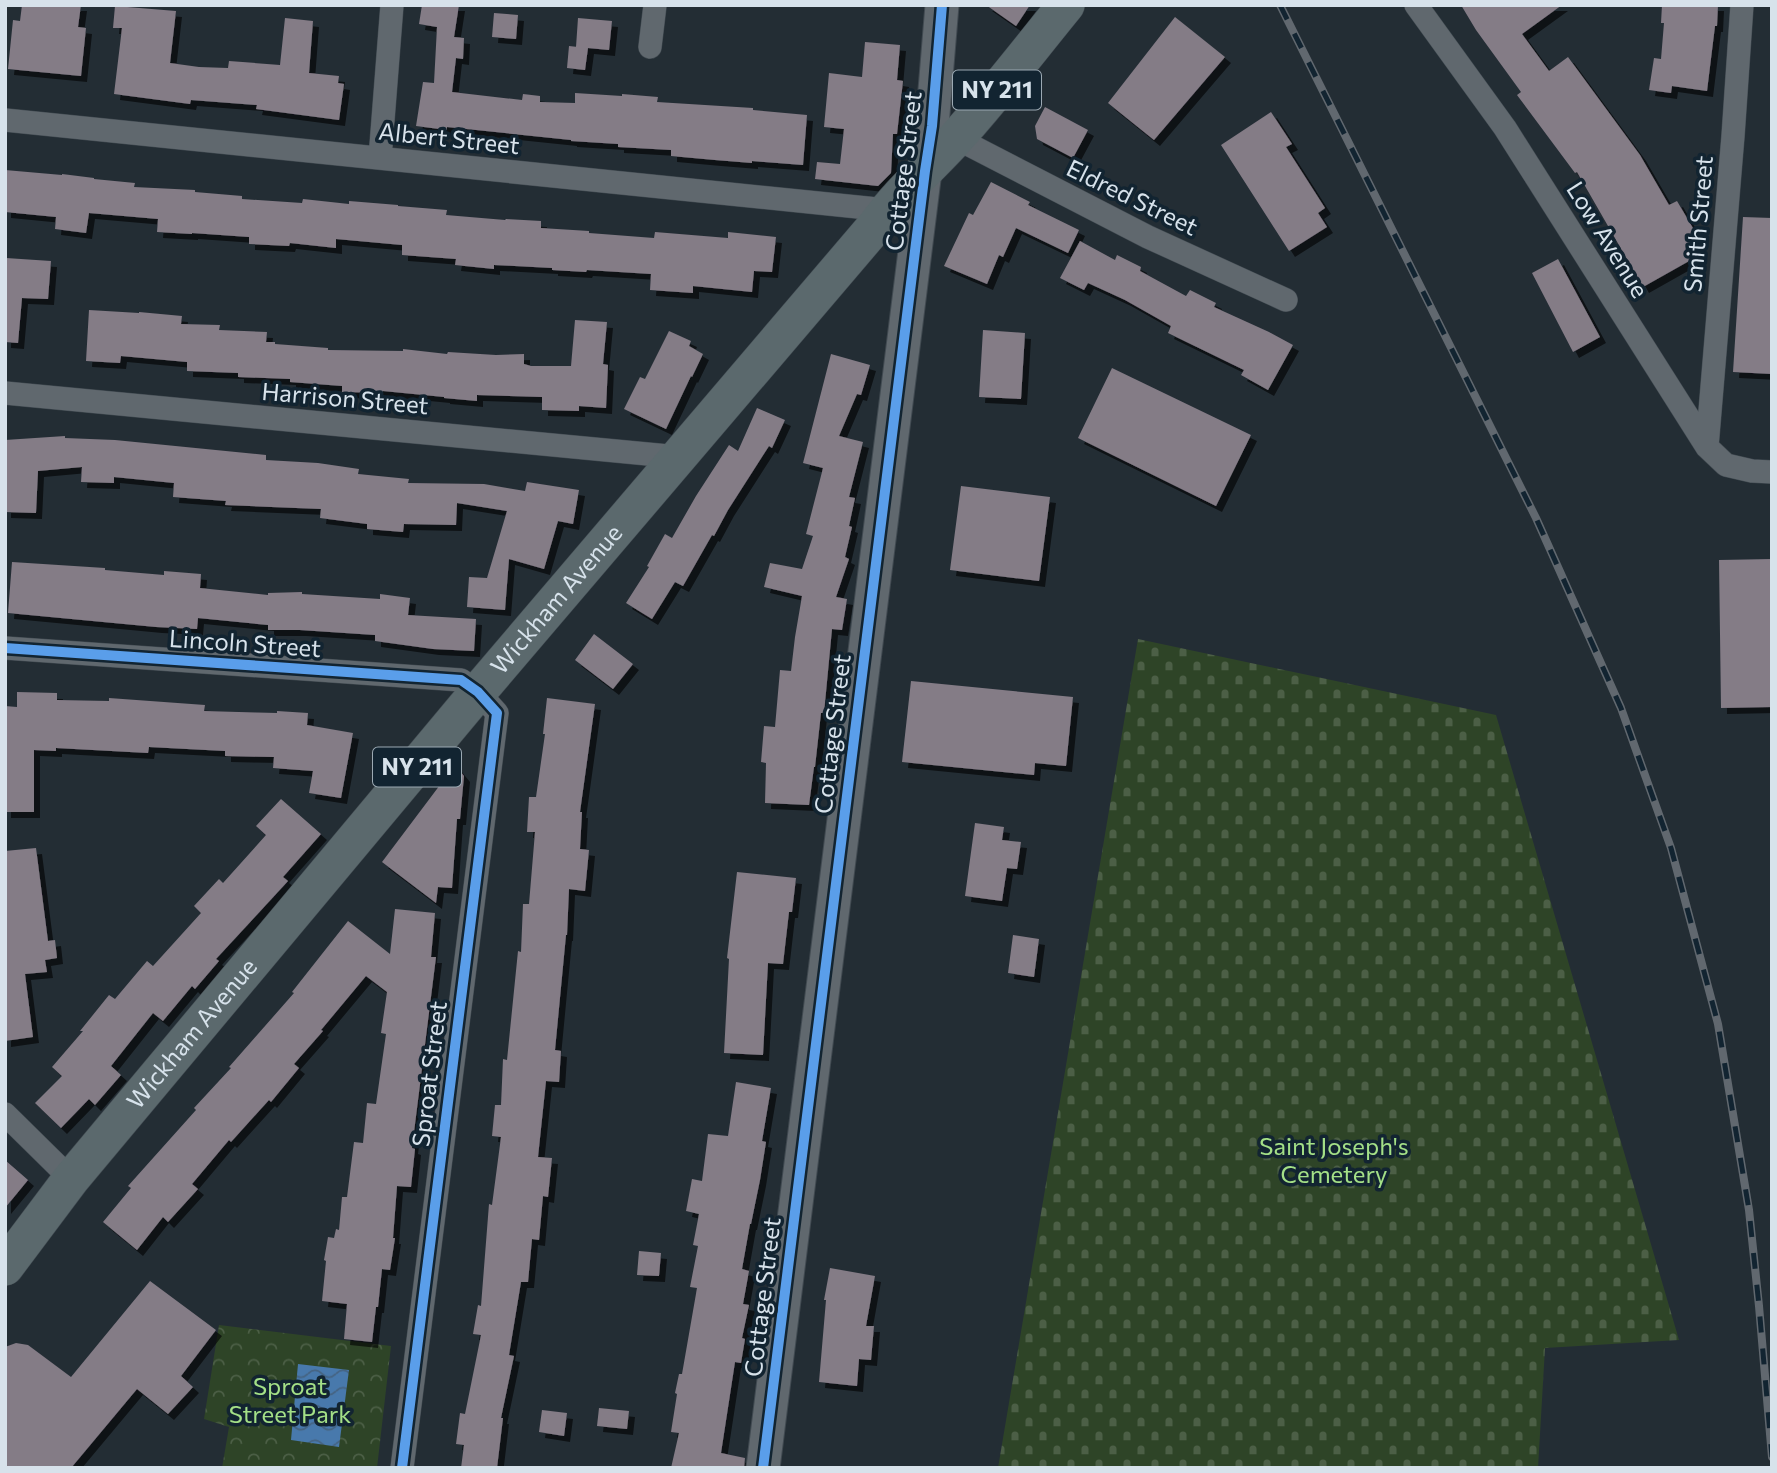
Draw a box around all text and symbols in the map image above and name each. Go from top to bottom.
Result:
road number: NY 211 [953,71,1041,110]
street label: Cottage Street [878,89,927,252]
street label: Albert Street [377,116,521,159]
street label: Eldred Street [1062,152,1203,241]
street label: Smith Street [1677,154,1718,293]
street label: Low Avenue [1561,176,1655,303]
street label: Harrison Street [261,376,430,419]
street label: Wickham Avenue [484,518,627,679]
street label: Lincoln Street [168,623,322,662]
street label: Cottage Street [807,652,856,815]
road number: NY 211 [373,748,461,786]
street label: Wickham Avenue [120,952,262,1114]
street label: Sproat Street [405,999,452,1148]
park label: Saint Joseph's Cemetery [1259,1131,1409,1188]
street label: Cottage Street [737,1215,786,1378]
park label: Sproat Street Park [229,1371,351,1428]

